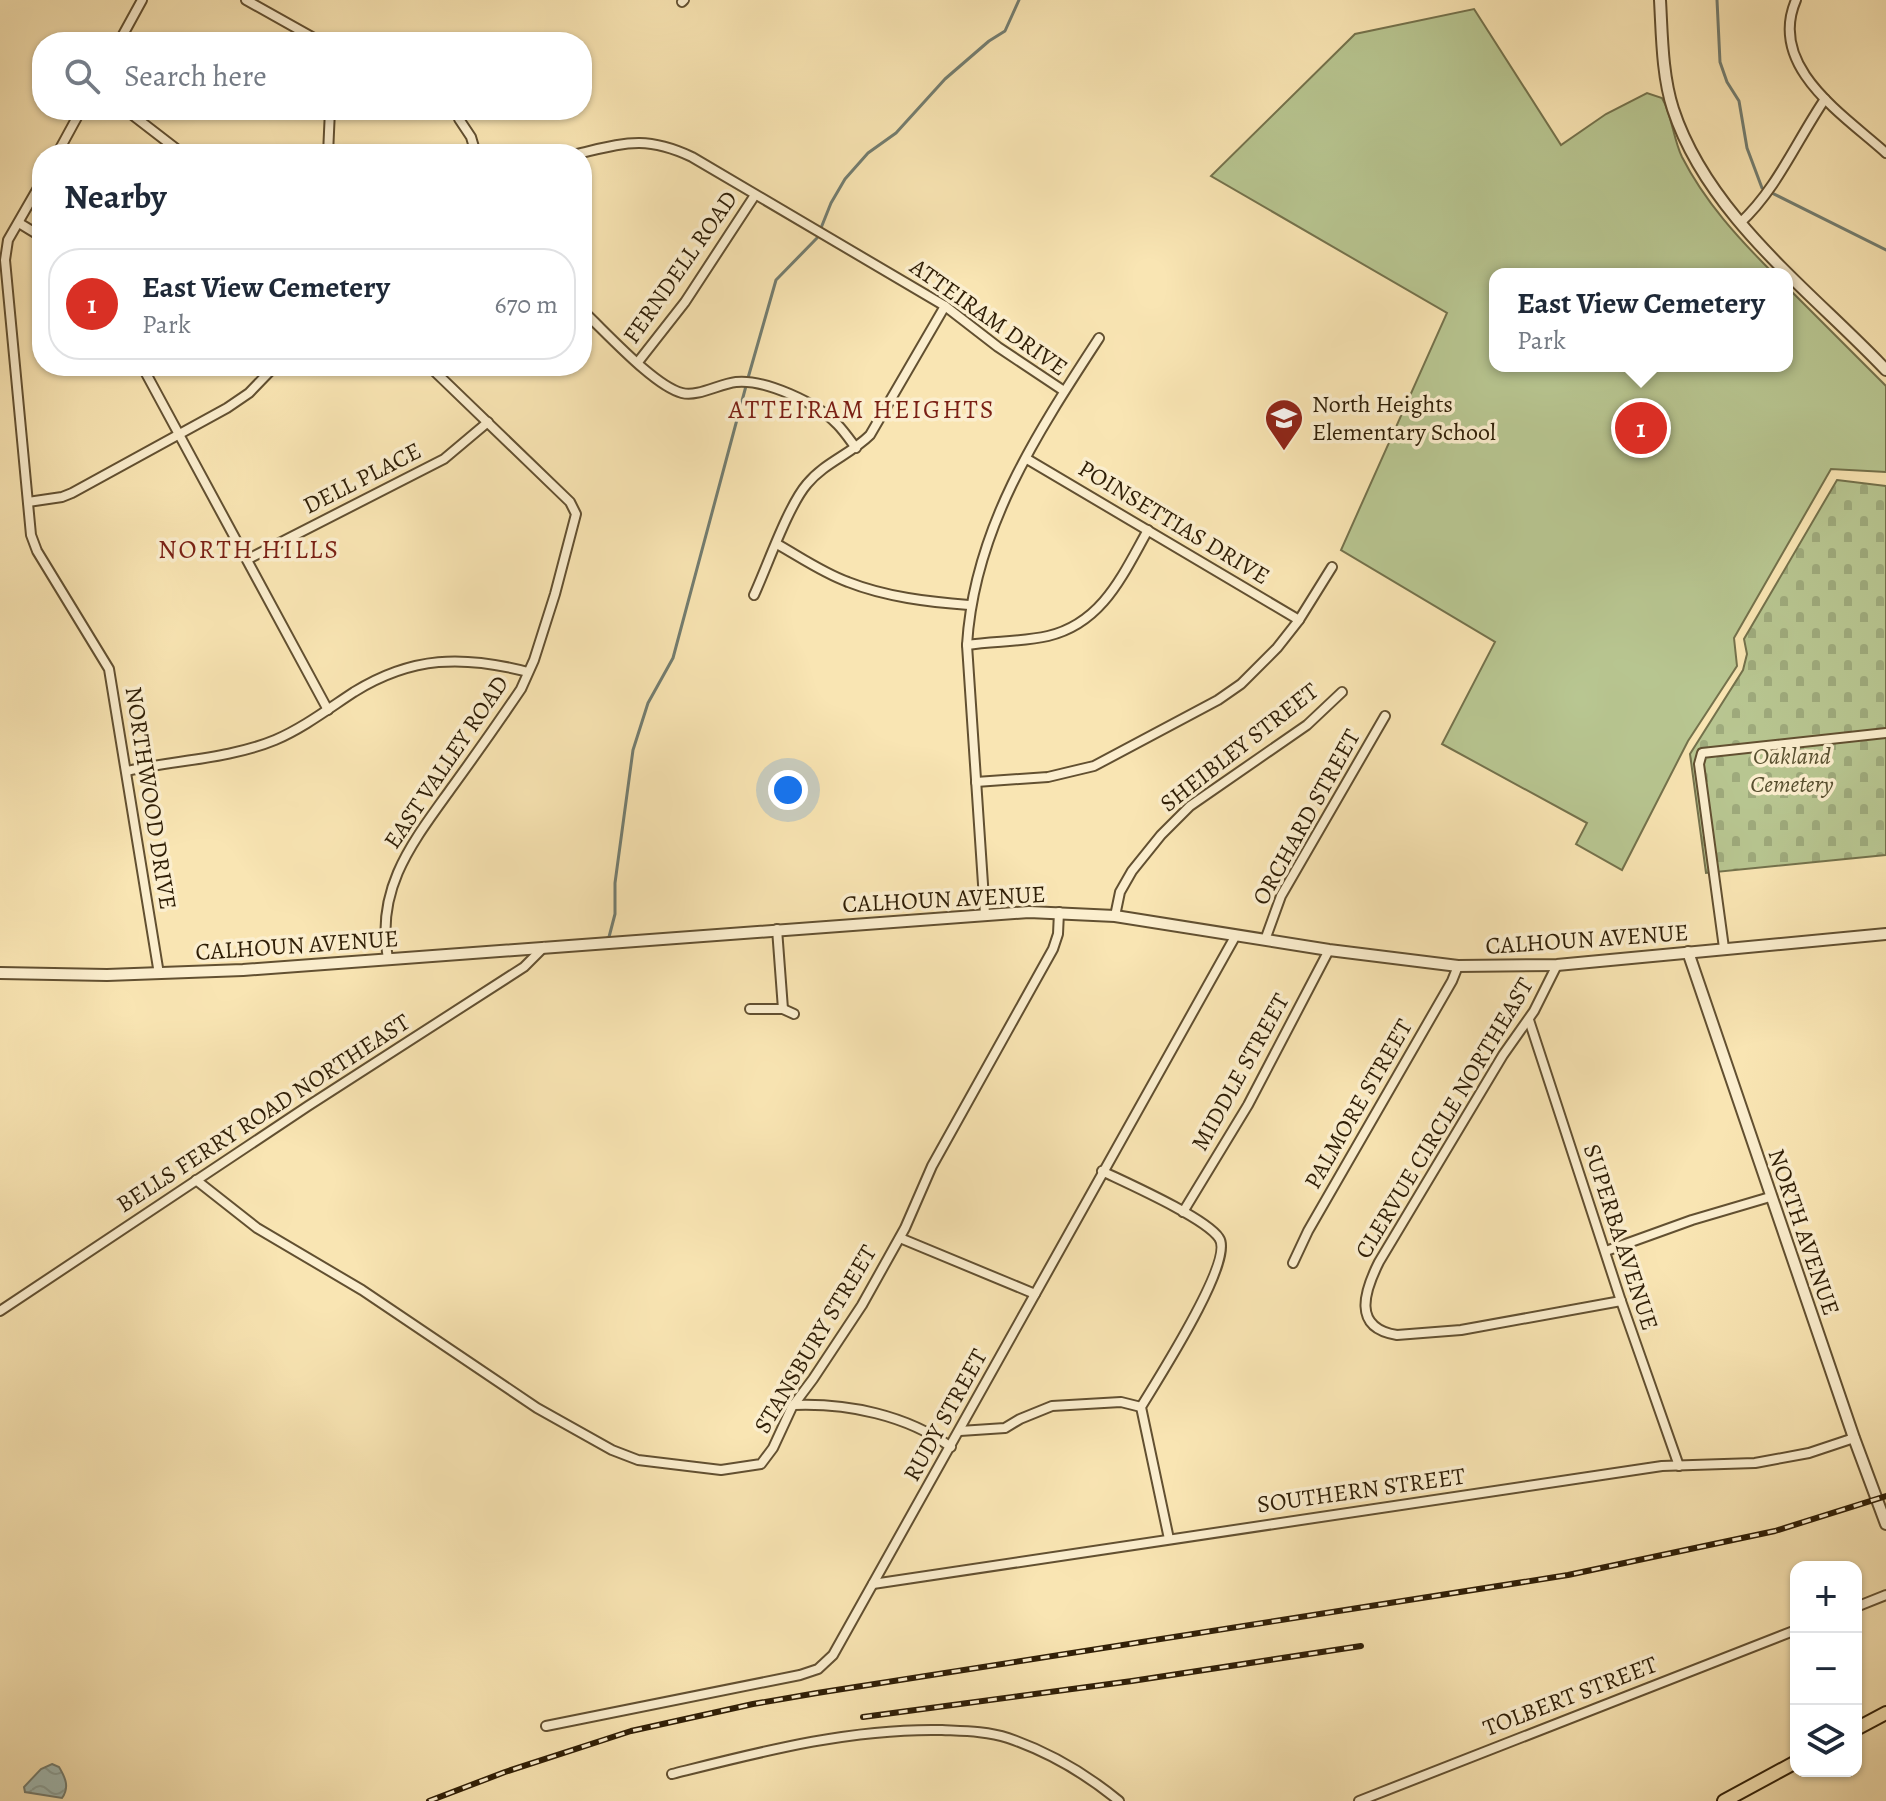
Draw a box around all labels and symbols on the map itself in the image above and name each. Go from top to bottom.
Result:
street label: FERNDELL ROAD [615,184,745,350]
street label: ATTEIRAM DRIVE [903,250,1074,383]
place label: North Heights Elementary School [1312,388,1496,448]
district label: ATTEIRAM HEIGHTS [728,392,995,427]
school or university icon: North Heights Elementary School [1263,397,1305,452]
pin: 1 [1615,398,1667,458]
street label: DELL PLACE [297,435,427,521]
street label: POINSETTIAS DRIVE [1072,452,1276,592]
district label: NORTH HILLS [158,532,340,567]
street label: EAST VALLEY ROAD [376,669,516,855]
street label: SHEIBLEY STREET [1153,675,1325,819]
street label: NORTHWOOD DRIVE [118,684,184,912]
street label: ORCHARD STREET [1244,723,1368,911]
park label: Oakland Cemetery [1750,740,1834,800]
your location [768,770,808,810]
street label: CALHOUN AVENUE [842,878,1046,920]
street label: CALHOUN AVENUE [1484,916,1690,962]
street label: CALHOUN AVENUE [194,922,400,968]
street label: CLERVUE CIRCLE NORTHEAST [1347,972,1541,1264]
street label: MIDDLE STREET [1184,988,1296,1156]
street label: BELLS FERRY ROAD NORTHEAST [110,1006,416,1220]
street label: PALMORE STREET [1296,1013,1420,1195]
street label: SUPERBA AVENUE [1576,1140,1666,1334]
street label: NORTH AVENUE [1761,1144,1847,1320]
street label: STANSBURY STREET [746,1239,884,1439]
street label: RUDY STREET [895,1343,995,1487]
street label: SOUTHERN STREET [1255,1460,1467,1520]
street label: TOLBERT STREET [1478,1648,1662,1744]

